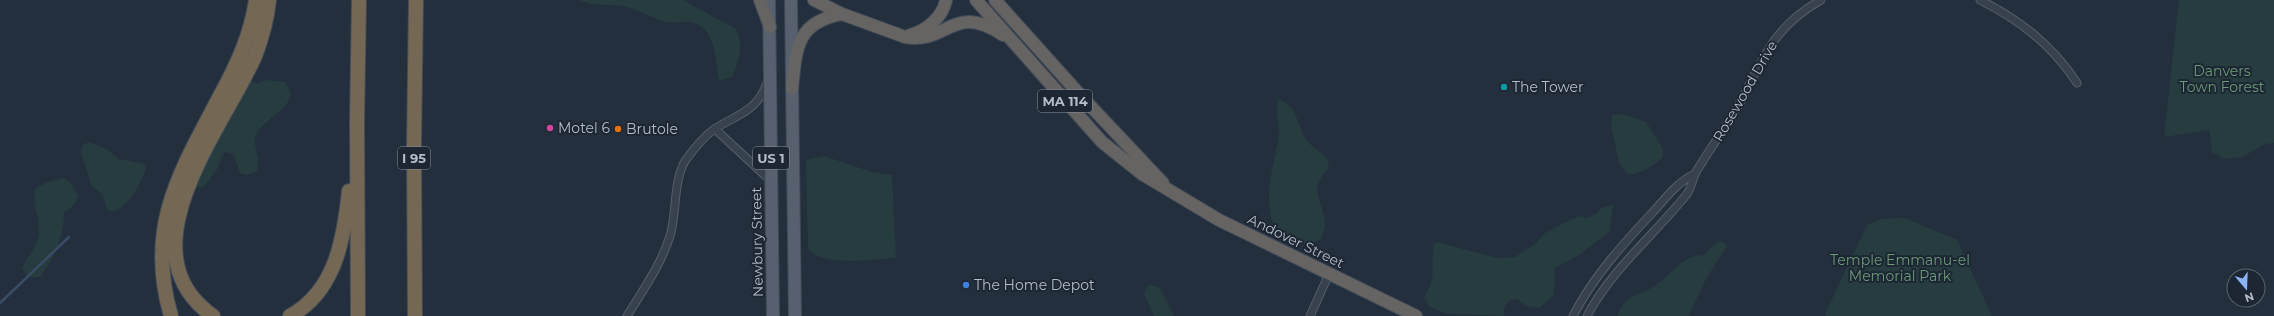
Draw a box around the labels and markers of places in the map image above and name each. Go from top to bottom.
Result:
place label: The Tower [1512,78,1584,96]
marker: The Tower [1499,82,1509,92]
place label: Motel 6 [558,119,610,137]
place label: Brutole [626,120,678,138]
marker: Motel 6 [545,123,555,133]
marker: Brutole [613,124,623,134]
place label: The Home Depot [974,276,1095,294]
marker: The Home Depot [961,280,971,290]

